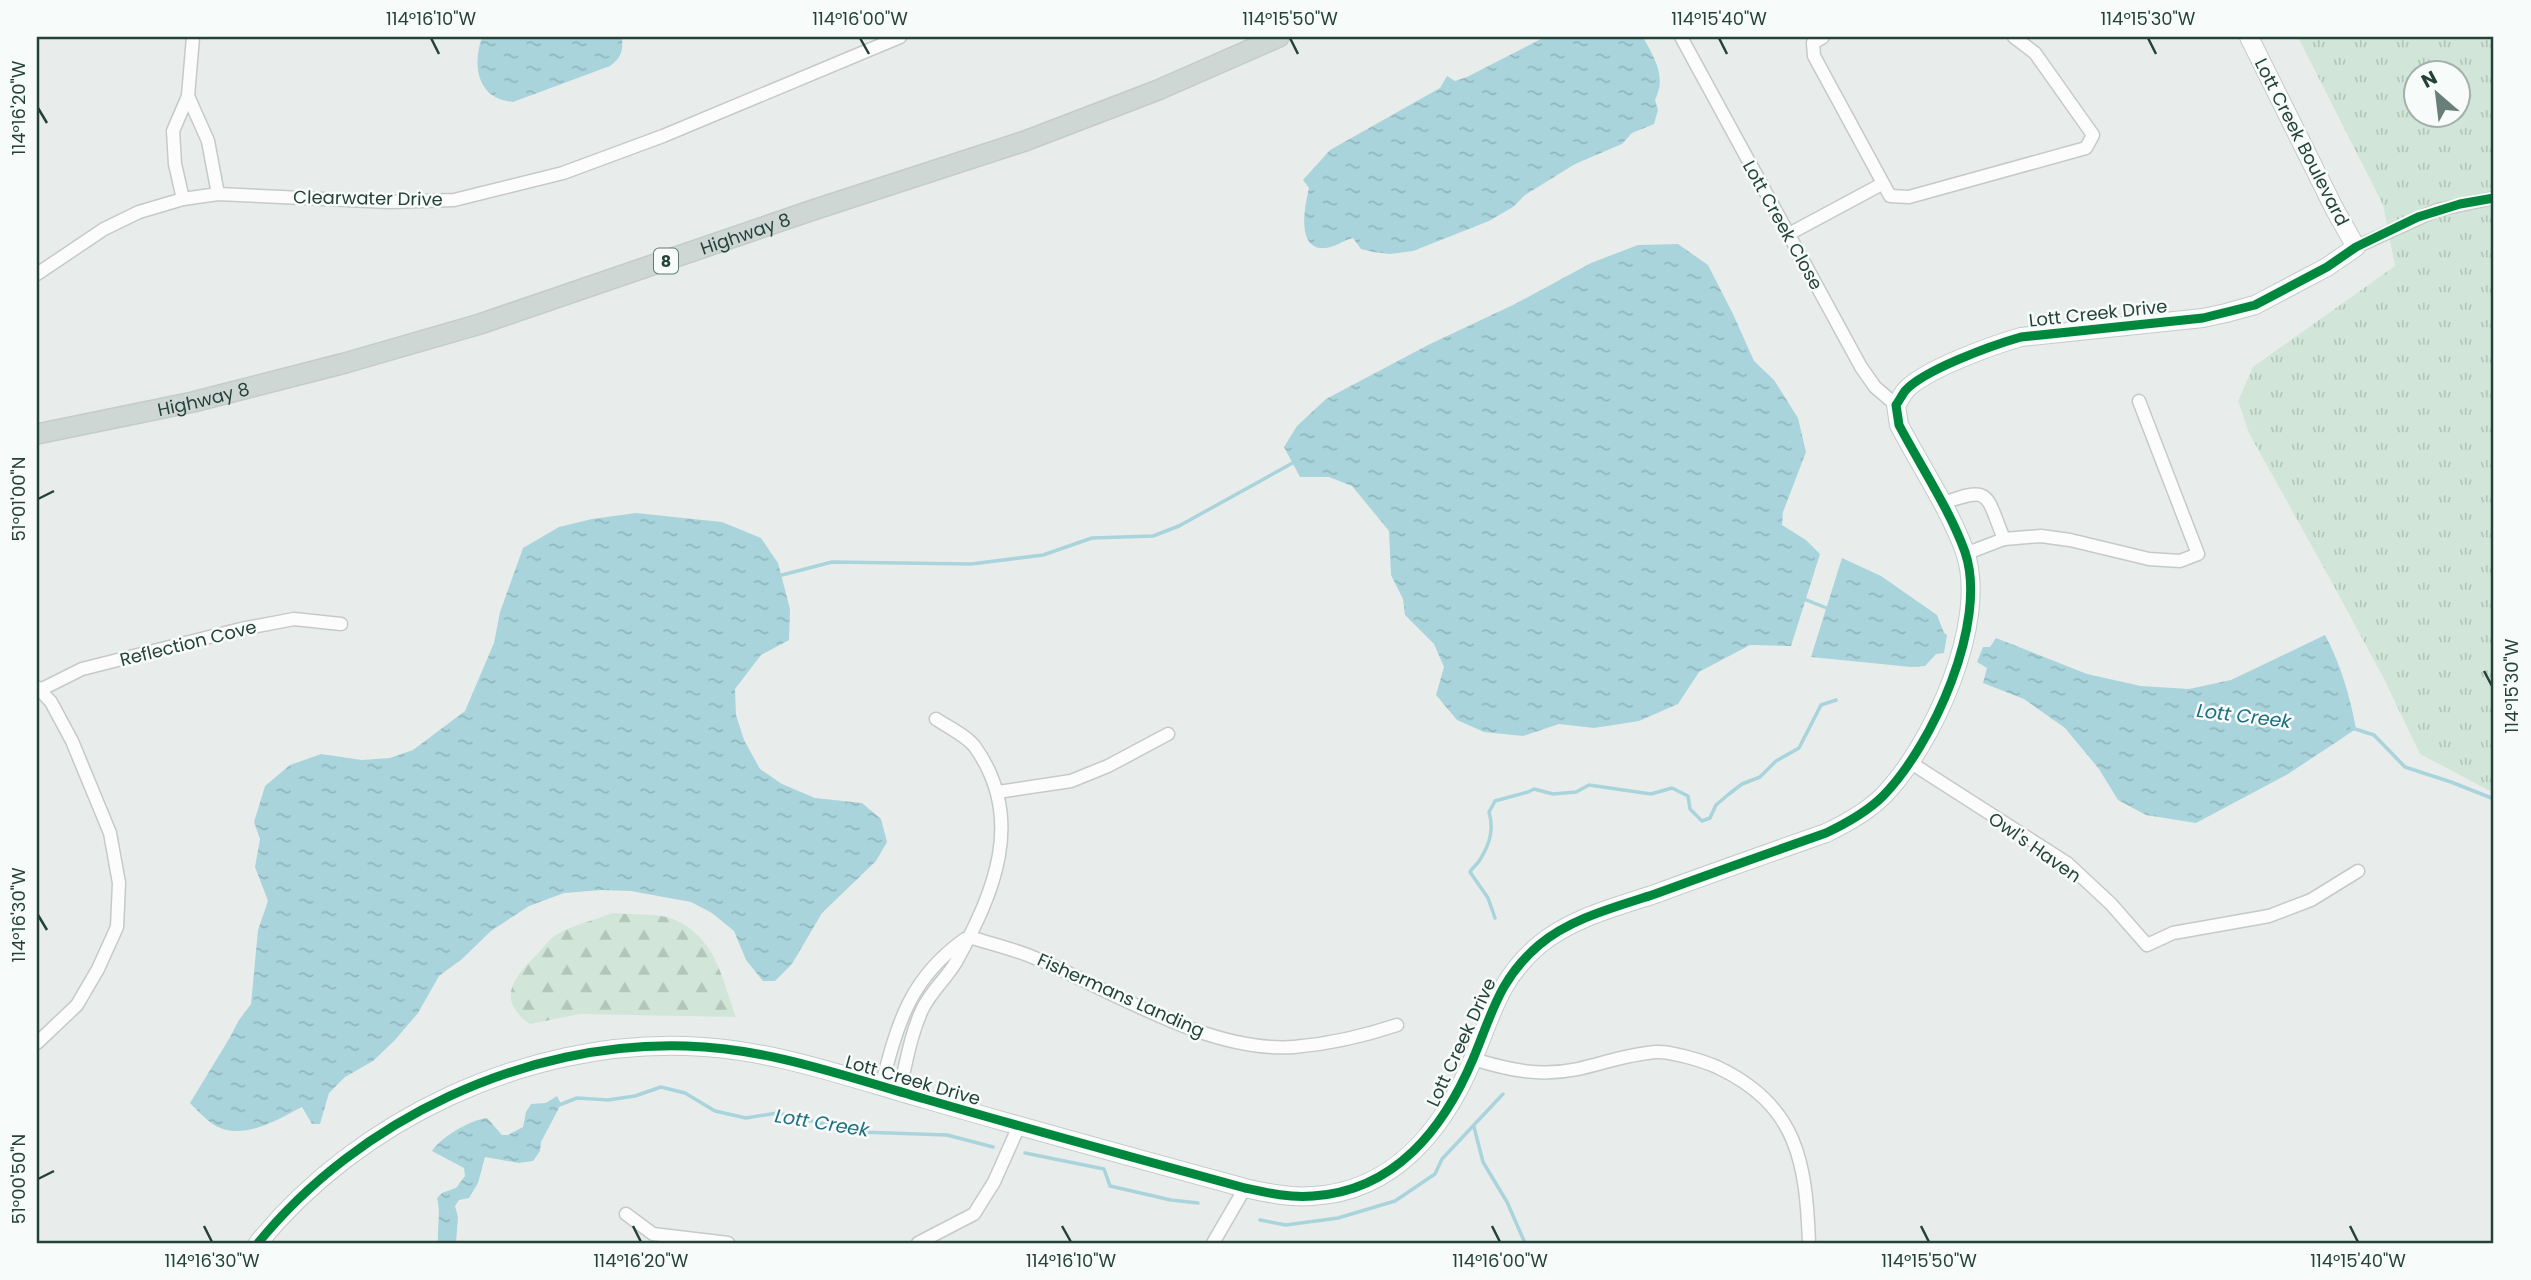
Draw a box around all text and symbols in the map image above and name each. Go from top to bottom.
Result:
text: 114°16'10"W [386,6,477,31]
text: 114°16'00"W [812,6,908,31]
text: 114°15'50"W [1242,6,1338,31]
text: 114°15'40"W [1671,6,1767,31]
text: 114°15'30"W [2101,6,2196,31]
street label: Lott Creek Boulevard [2249,54,2355,230]
text: 114°16'20"W [6,60,31,155]
north arrow [2402,60,2472,130]
text: N [2417,64,2442,95]
street label: Lott Creek Close [1737,156,1829,294]
street label: Clearwater Drive [293,184,443,212]
street label: Highway 8 [697,206,794,260]
road number: 8 [654,248,678,274]
street label: Lott Creek Drive [2027,293,2169,333]
street label: Highway 8 [155,376,252,422]
text: 51°01'00"N [6,457,31,541]
street label: Reflection Cove [117,614,259,672]
text: 114°15'30"W [2499,638,2524,733]
water label: Lott Creek [2195,697,2294,735]
street label: Owl's Haven [1984,806,2086,888]
text: 114°16'30"W [6,867,31,963]
street label: Fishermans Landing [1033,947,1209,1043]
street label: Lott Creek Drive [1420,974,1502,1110]
street label: Lott Creek Drive [843,1049,983,1111]
water label: Lott Creek [773,1102,872,1144]
text: 51°00'50"N [6,1134,31,1224]
text: 114°16'30"W [164,1248,260,1273]
text: 114°16'20"W [594,1248,689,1273]
text: 114°16'10"W [1026,1248,1117,1273]
text: 114°16'00"W [1452,1248,1548,1273]
text: 114°15'50"W [1881,1248,1977,1273]
text: 114°15'40"W [2310,1248,2406,1273]

